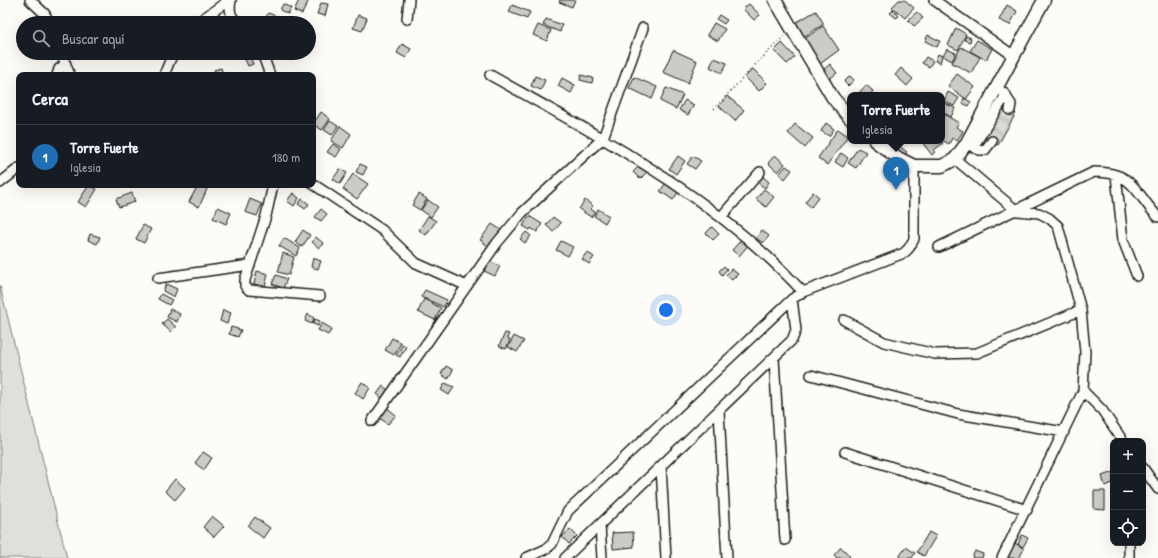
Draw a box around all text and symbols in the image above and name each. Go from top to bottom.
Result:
search box [16,16,316,60]
icon: search [30,27,52,49]
text: Buscar aquí [62,28,125,49]
text: Cerca [32,87,68,110]
popup [847,92,945,144]
text: Torre Fuerte [862,99,930,120]
text: Iglesia [862,120,892,138]
text: Torre Fuerte [70,137,139,158]
text: 1 [43,148,47,166]
text: 180 m [272,148,300,166]
pin: 1 [883,157,909,190]
text: Iglesia [70,158,101,176]
your location [656,300,676,320]
map controls [1110,438,1146,546]
button: + [1110,438,1146,474]
button: − [1110,474,1146,510]
button: locate [1110,510,1146,546]

